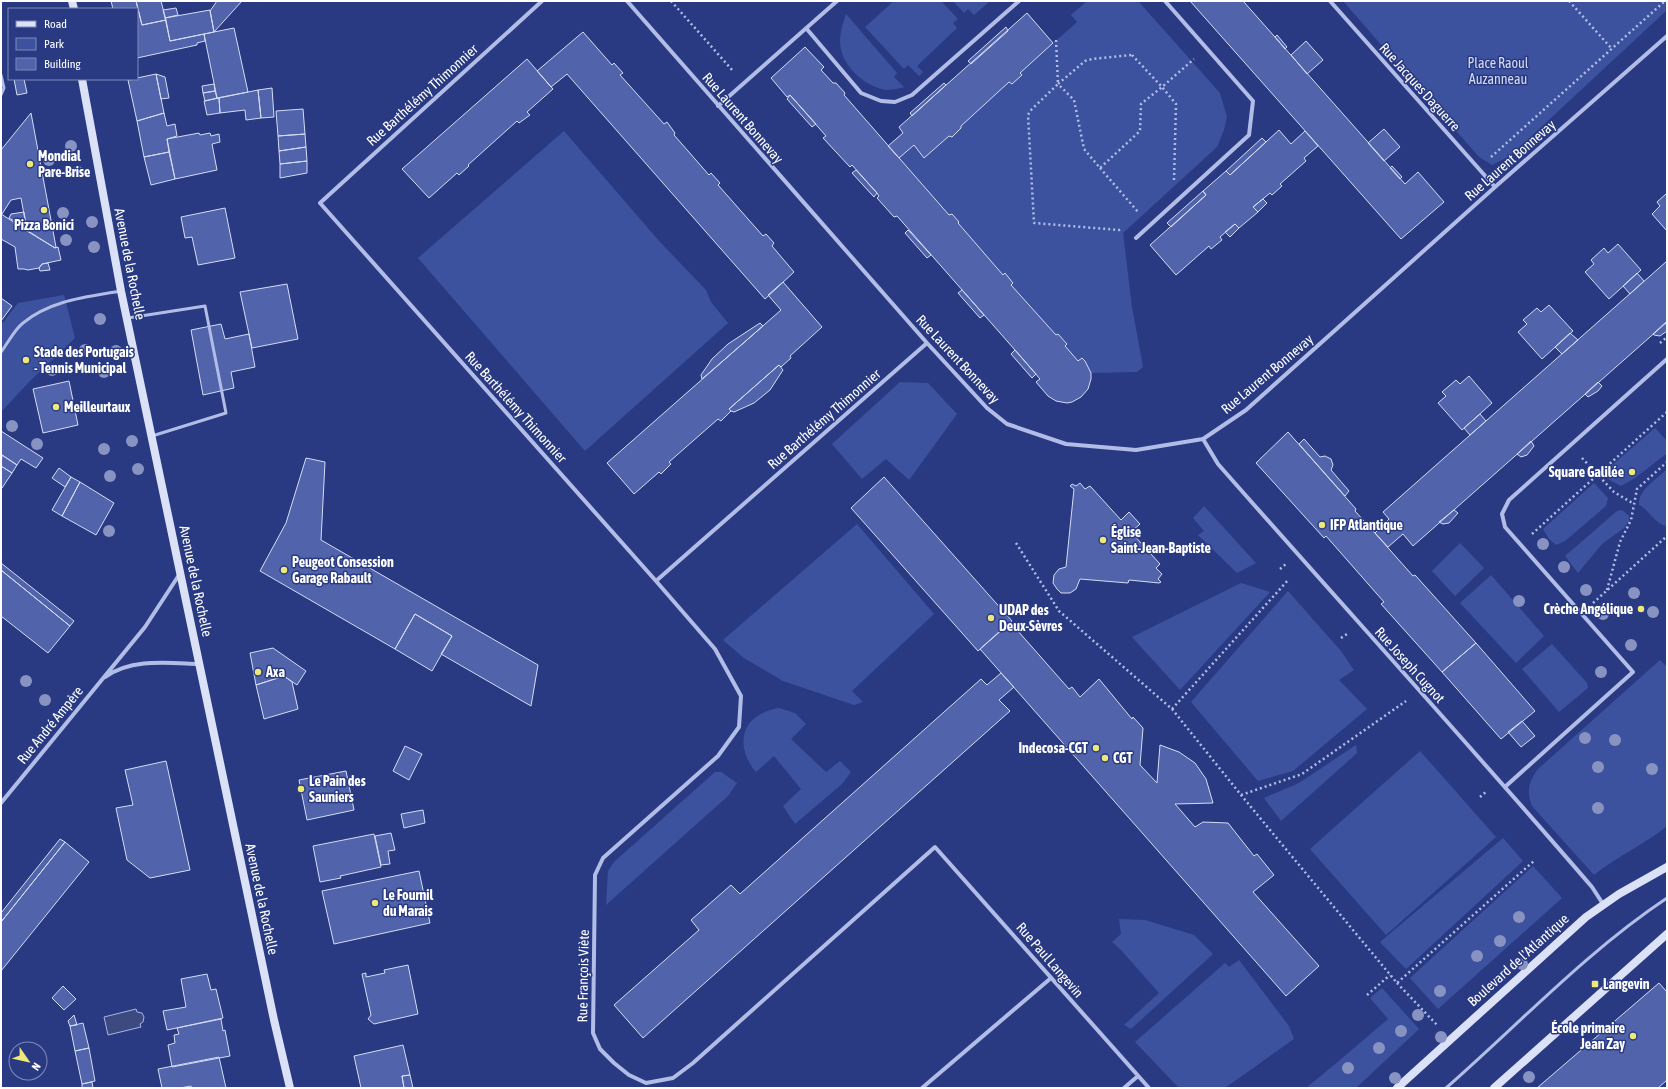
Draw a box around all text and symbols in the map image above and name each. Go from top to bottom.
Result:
legend [8,8,138,80]
text: Road [44,17,67,31]
text: Park [44,37,65,51]
street label: Rue Barthélémy Thimonnier [363,40,481,149]
street label: Rue Jacques Daguerre [1376,40,1464,134]
park label: Place Raoul Auzanneau [1467,55,1529,87]
text: Building [44,57,82,71]
street label: Rue Laurent Bonnevay [699,69,787,167]
street label: Rue Laurent Bonnevay [1461,116,1559,204]
place label: Mondial Pare-Brise [38,148,90,180]
marker: Mondial Pare-Brise [25,159,35,169]
marker: Pizza Bonici [39,205,49,215]
street label: Avenue de la Rochelle [111,207,149,321]
place label: Pizza Bonici [14,217,74,233]
street label: Rue Laurent Bonnevay [913,312,1003,407]
street label: Rue Laurent Bonnevay [1218,331,1316,417]
place label: Stade des Portugais - Tennis Municipal [34,344,134,376]
street label: Rue Barthélémy Thimonnier [462,348,571,466]
marker: Stade des Portugais - Tennis Municipal [21,355,31,365]
street label: Rue Barthélémy Thimonnier [764,365,884,472]
place label: Meilleurtaux [64,399,131,415]
marker: Meilleurtaux [51,402,61,412]
place label: Square Galilée [1549,464,1624,480]
marker: Square Galilée [1627,467,1637,477]
place label: IFP Atlantique [1330,517,1403,533]
marker: IFP Atlantique [1317,520,1327,530]
street label: Avenue de la Rochelle [176,524,216,638]
place label: Église Saint-Jean-Baptiste [1111,524,1211,556]
marker: Église Saint-Jean-Baptiste [1098,535,1108,545]
place label: Peugeot Consession Garage Rabault [292,554,394,586]
marker: Peugeot Consession Garage Rabault [279,565,289,575]
place label: Crèche Angélique [1544,601,1633,617]
place label: UDAP des Deux-Sèvres [999,602,1062,634]
marker: Crèche Angélique [1636,604,1646,614]
marker: UDAP des Deux-Sèvres [986,613,996,623]
street label: Rue Joseph Cugnot [1372,624,1448,706]
place label: Axa [265,664,286,680]
marker: Axa [253,667,263,677]
street label: Rue André Ampère [14,683,86,767]
place label: Indecosa-CGT [1018,740,1089,756]
marker: Indecosa-CGT [1091,743,1101,753]
place label: CGT [1113,750,1133,766]
marker: CGT [1100,753,1110,763]
place label: Le Pain des Sauniers [309,773,366,805]
marker: Le Pain des Sauniers [296,784,306,794]
street label: Avenue de la Rochelle [242,842,282,956]
place label: Le Fournil du Marais [383,887,434,919]
marker: Le Fournil du Marais [370,898,380,908]
street label: Boulevard de l'Atlantique [1464,910,1572,1010]
street label: Rue Paul Langevin [1013,919,1087,1001]
street label: Rue François Viète [574,929,592,1023]
place label: Langevin [1603,976,1650,992]
marker: Langevin [1590,979,1600,989]
place label: École primaire Jean Zay [1551,1020,1625,1052]
marker: École primaire Jean Zay [1628,1031,1638,1041]
north arrow [8,1041,48,1081]
text: N [29,1061,43,1073]

